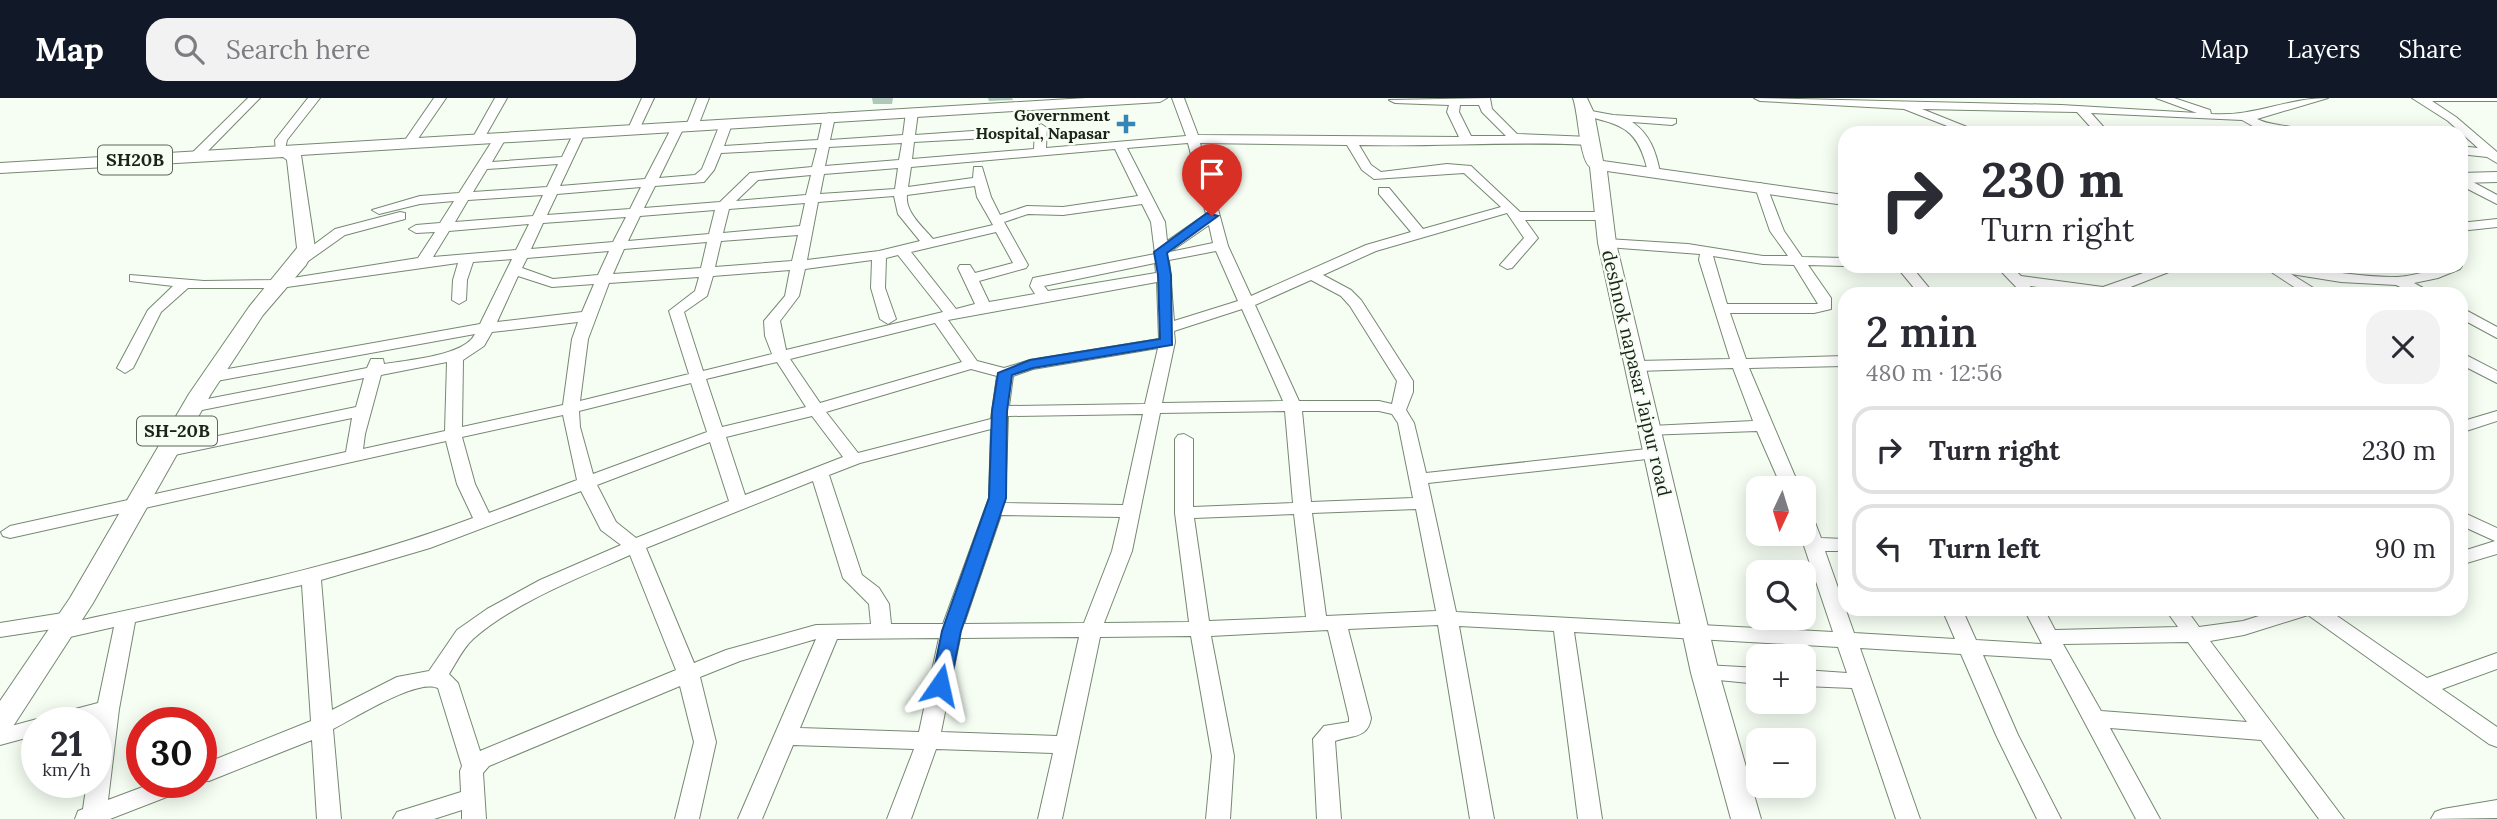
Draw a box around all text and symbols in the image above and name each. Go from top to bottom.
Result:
search box [146,18,636,81]
text: Map [35,28,104,70]
icon: search [170,30,208,68]
text: Search here [226,33,370,66]
text: Map [2200,34,2249,65]
text: Layers [2287,34,2360,65]
text: Share [2398,34,2462,65]
place label: Government Hospital, Napasar [976,105,1110,143]
marker: Government Hospital, Napasar [1116,114,1136,134]
pin [1182,144,1242,216]
road number: SH20B [98,146,172,174]
text: 230 m [1981,148,2124,210]
icon: right [1866,154,1957,245]
icon: arrive [1193,155,1231,193]
text: Turn right [1981,209,2134,250]
street label: deshnok napasar Jaipur road [1597,247,1677,499]
text: 2 min [1866,305,1977,359]
button: close [2366,310,2440,384]
text: 480 m · 12:56 [1866,358,2002,387]
road number: SH-20B [137,416,217,446]
icon: right [1870,431,1908,469]
text: Turn right [1929,434,2060,467]
text: 230 m [2362,434,2436,467]
north arrow [1746,476,1816,546]
map controls [1746,476,1816,798]
icon: left [1870,529,1908,567]
text: Turn left [1929,532,2040,565]
text: 90 m [2375,532,2436,565]
button: search [1746,560,1816,630]
button: + [1746,644,1816,714]
position arrow [903,648,977,722]
speed limit sign: 30 [126,707,217,798]
text: 21 [50,721,83,766]
button: − [1746,728,1816,798]
text: km/h [42,758,91,781]

